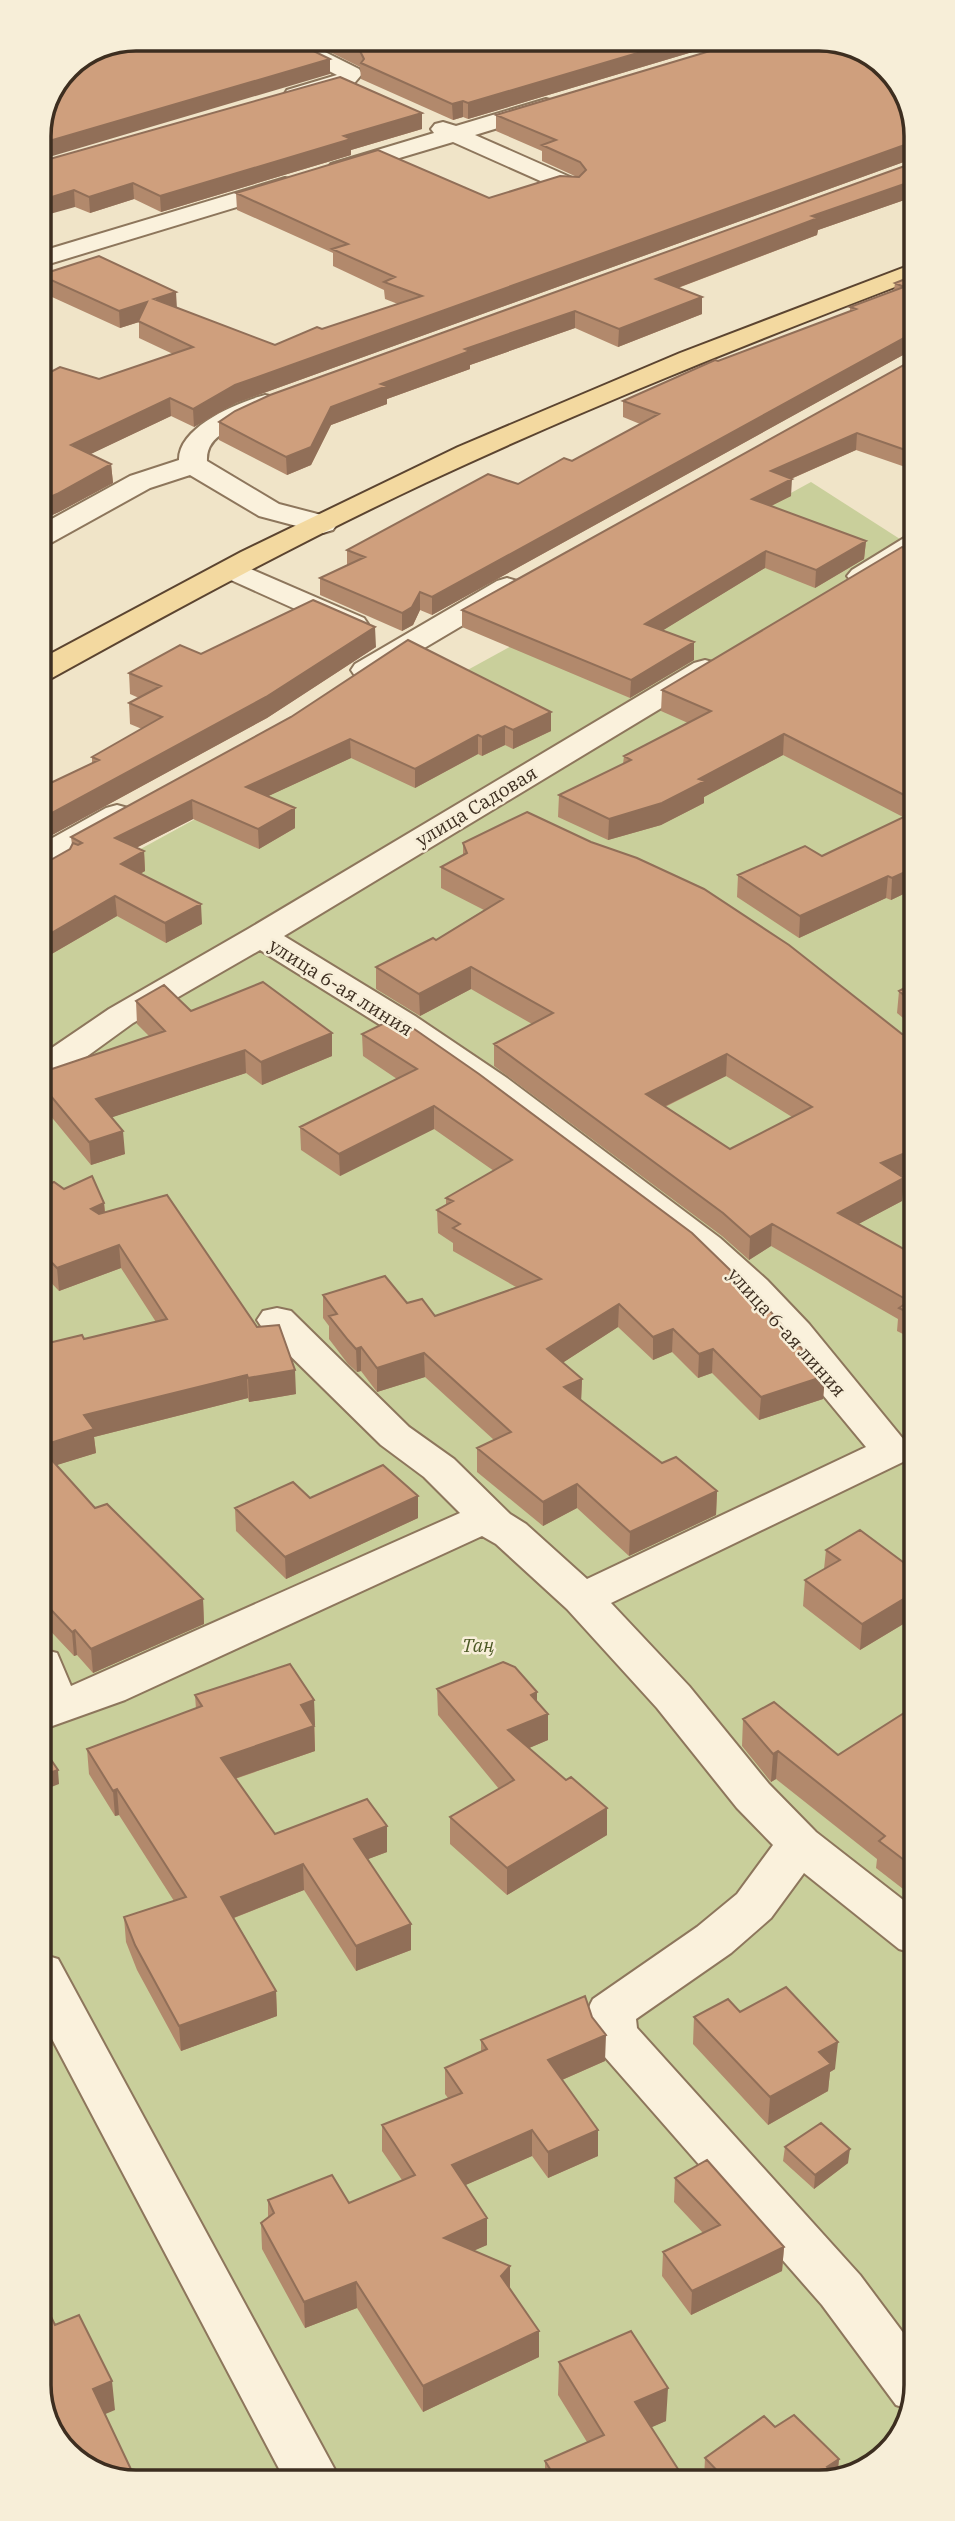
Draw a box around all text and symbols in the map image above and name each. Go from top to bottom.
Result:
street label: улица Садовая [411,760,541,852]
street label: улица 6-ая линия [264,933,418,1041]
street label: улица 6-ая линия [723,1262,851,1402]
park label: Таң [462,1633,494,1657]

